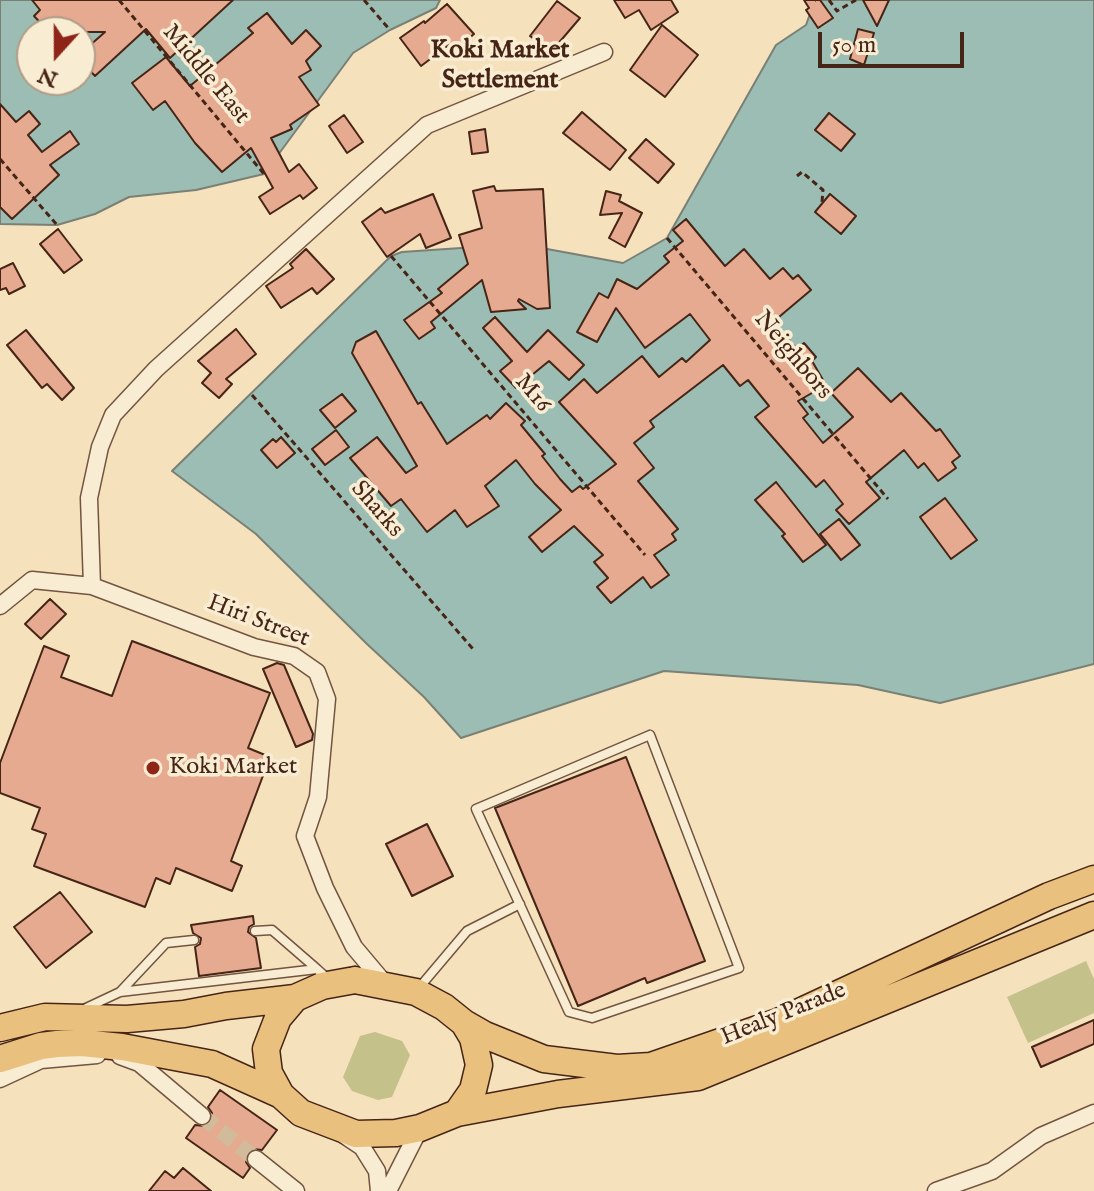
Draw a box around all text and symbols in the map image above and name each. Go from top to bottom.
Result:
north arrow [16,16,96,96]
scale bar [822,16,968,66]
street label: Middle East [155,19,255,131]
text: 50 m [832,30,876,61]
district label: Koki Market Settlement [431,36,569,98]
text: N [34,60,62,93]
street label: Neighbors [747,306,837,406]
street label: M16 [508,369,556,419]
street label: Sharks [344,476,408,544]
street label: Hiri Street [203,589,313,655]
place label: Koki Market [169,754,297,782]
marker: Koki Market [144,759,162,777]
street label: Healy Parade [717,977,851,1053]

